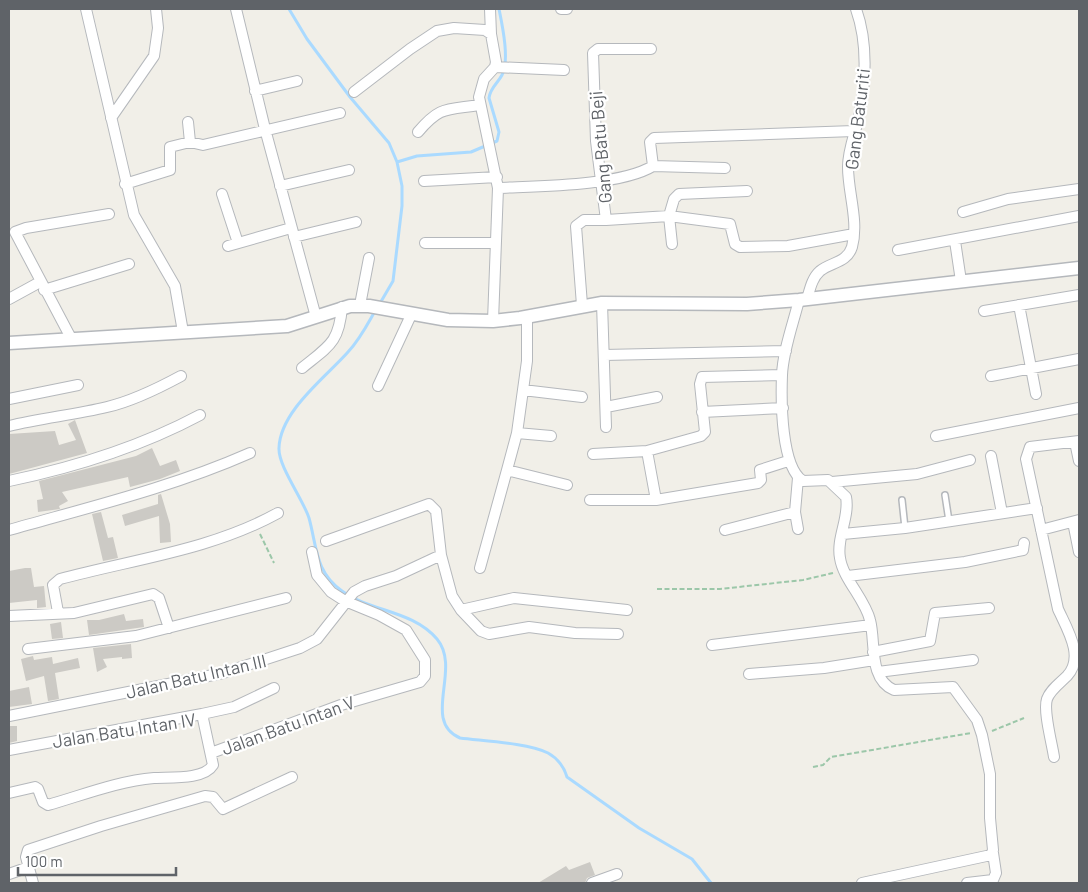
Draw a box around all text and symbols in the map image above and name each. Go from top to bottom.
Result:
street label: Gang Baturiti [840,67,874,171]
street label: Gang Batu Beji [584,90,616,204]
street label: Jalan Batu Intan III [124,649,268,703]
street label: Jalan Batu Intan V [218,691,358,759]
street label: Jalan Batu Intan IV [51,708,198,752]
scale bar [18,844,175,876]
text: 100 m [25,852,63,870]

